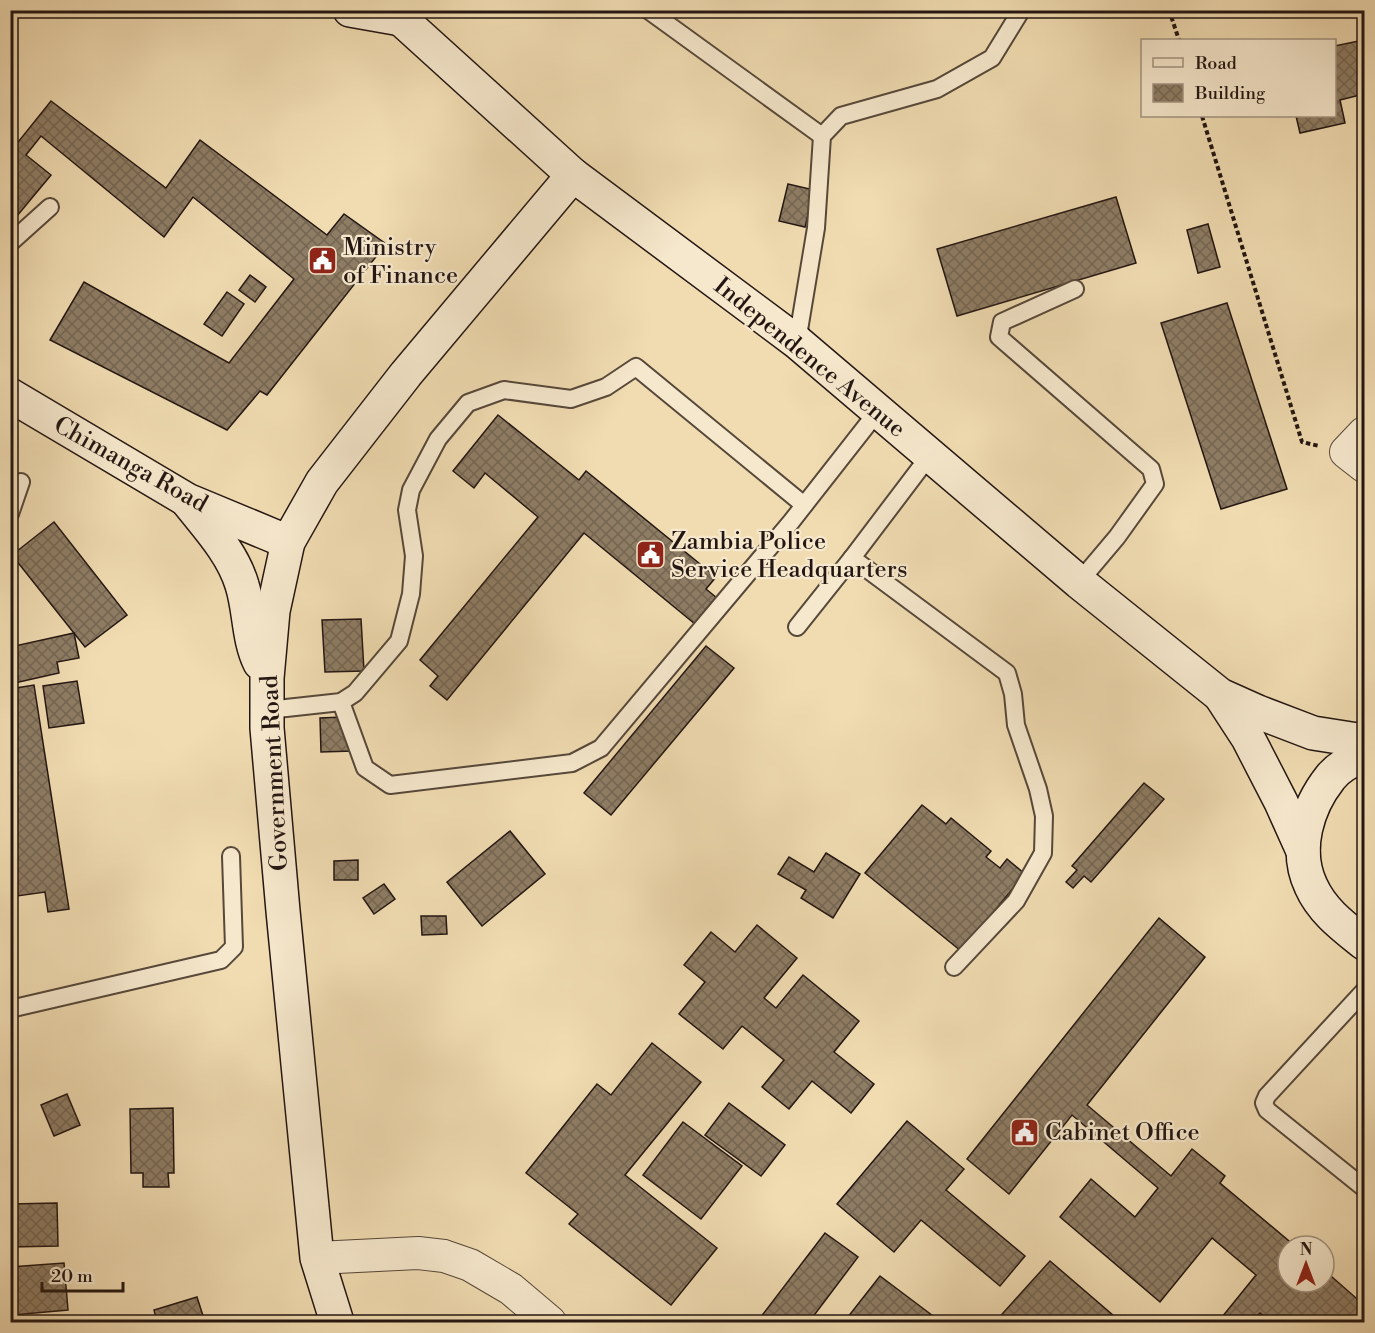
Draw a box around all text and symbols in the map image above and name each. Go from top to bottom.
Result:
legend [1141,39,1336,117]
text: Road [1195,52,1238,75]
text: Building [1194,82,1266,105]
place label: Ministry of Finance [343,233,458,291]
public building icon: Ministry of Finance [306,245,338,277]
street label: Independence Avenue [708,271,911,444]
street label: Chimanga Road [48,410,213,520]
place label: Zambia Police Service Headquarters [671,527,907,585]
public building icon: Zambia Police Service Headquarters [634,539,666,571]
street label: Government Road [255,674,295,872]
public building icon: Cabinet Office [1008,1116,1040,1148]
place label: Cabinet Office [1045,1118,1200,1148]
north arrow [1276,1234,1336,1294]
text: N [1300,1240,1313,1260]
scale bar [42,1255,123,1293]
text: 20 m [51,1265,93,1288]

